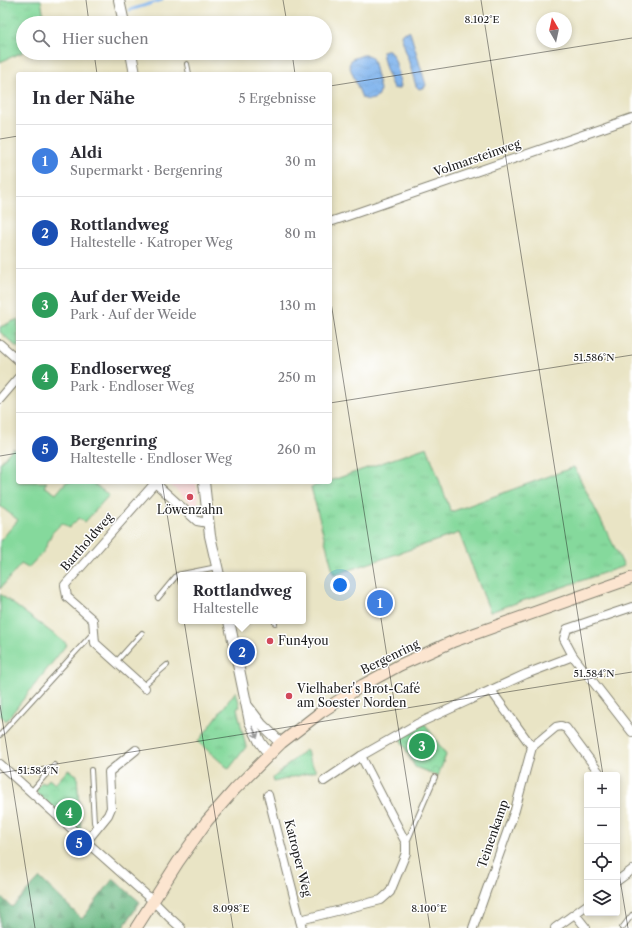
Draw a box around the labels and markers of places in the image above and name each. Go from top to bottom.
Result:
marker: Löwenzahn [185,492,195,502]
place label: Löwenzahn [157,502,224,517]
pin: 1 [367,588,393,618]
place label: Fun4you [278,633,329,648]
marker: Fun4you [265,636,275,646]
pin: 2 [229,637,255,667]
place label: Vielhaber's Brot-Café am Soester Norden [296,681,420,710]
marker: Vielhaber's Brot-Café am Soester Norden [284,691,294,701]
pin: 3 [409,731,435,761]
pin: 4 [56,798,82,828]
pin: 5 [66,828,92,858]

